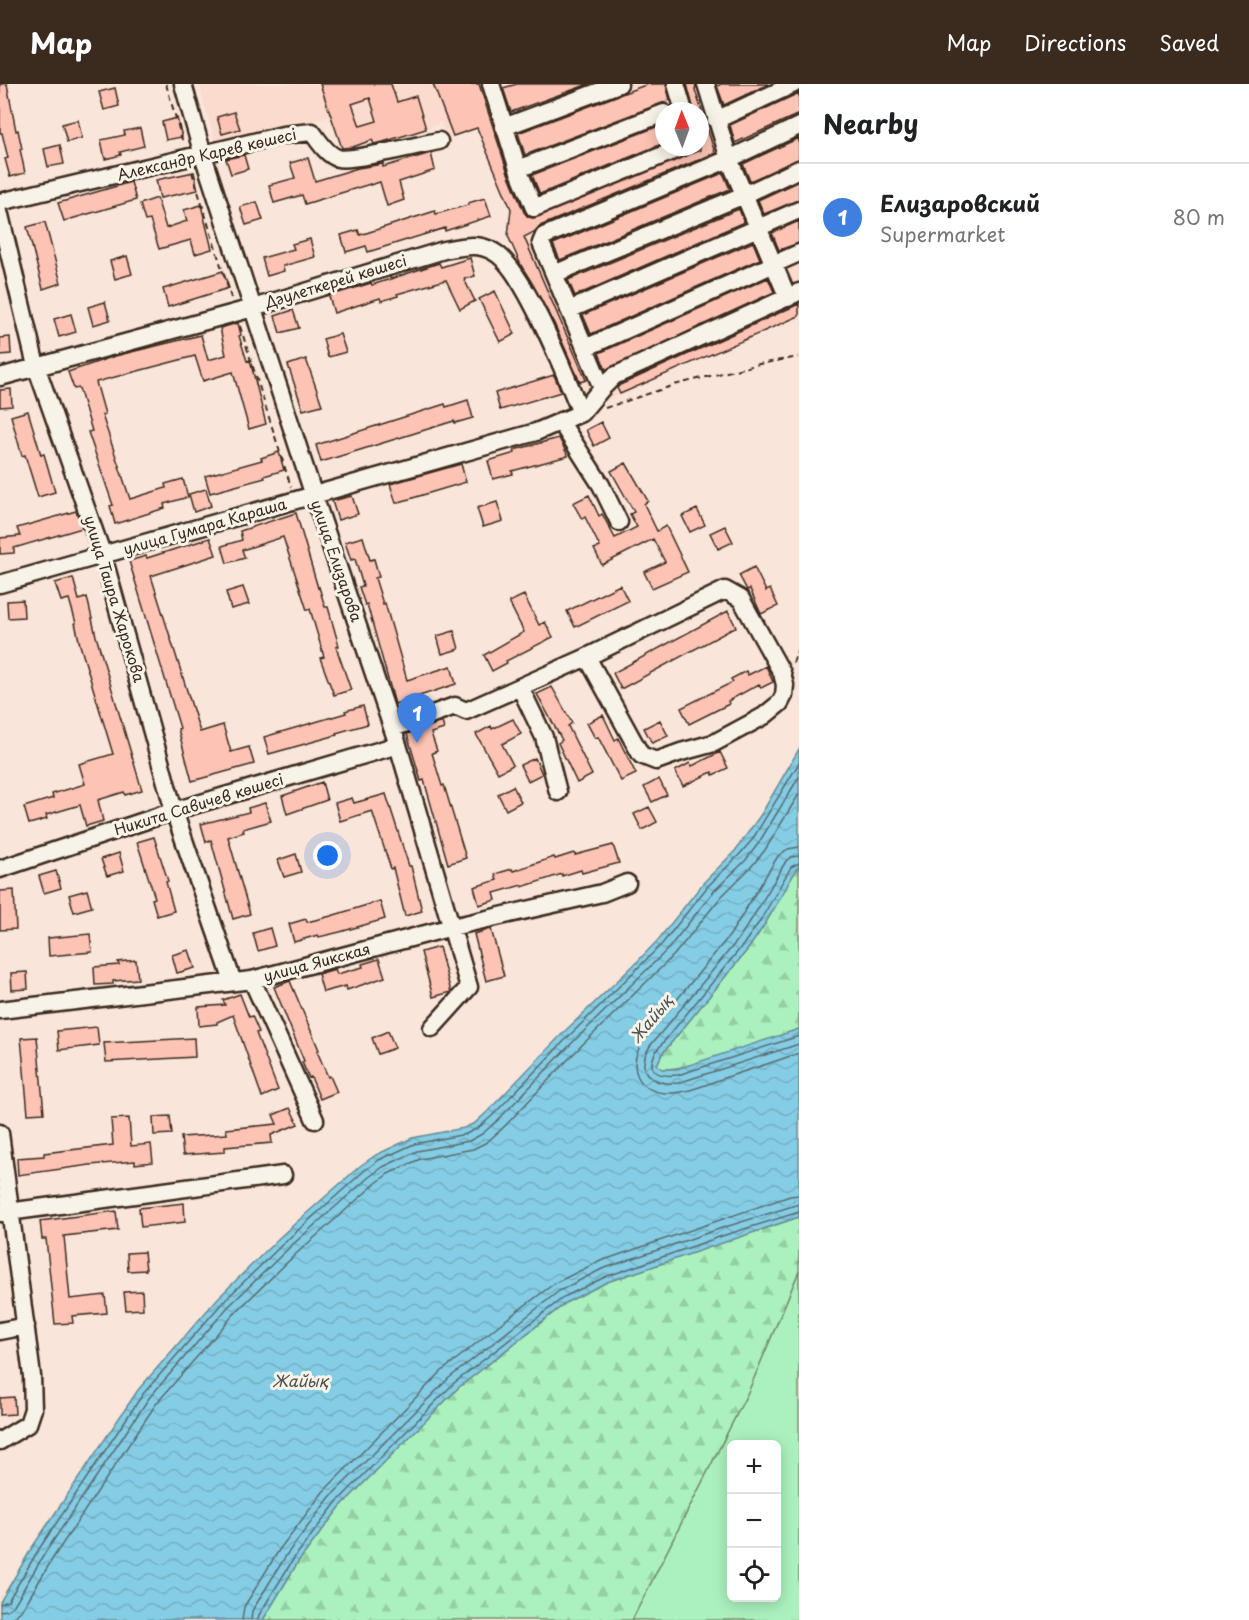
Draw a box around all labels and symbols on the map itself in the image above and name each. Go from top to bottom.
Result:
north arrow [655,102,709,156]
street label: Александр Карев көшесі [115,122,299,185]
street label: Дәулеткерей көшесі [261,248,409,313]
street label: улица Гумара Караша [120,491,289,560]
street label: улица Елизарова [306,496,369,625]
street label: улица Таира Жарокова [79,512,152,685]
pin: 1 [398,694,436,743]
street label: Никита Савичев көшесі [111,767,286,840]
your location [313,841,342,870]
street label: улица Яикская [261,936,373,987]
water label: Жайық [623,988,678,1047]
water label: Жайық [272,1368,330,1392]

